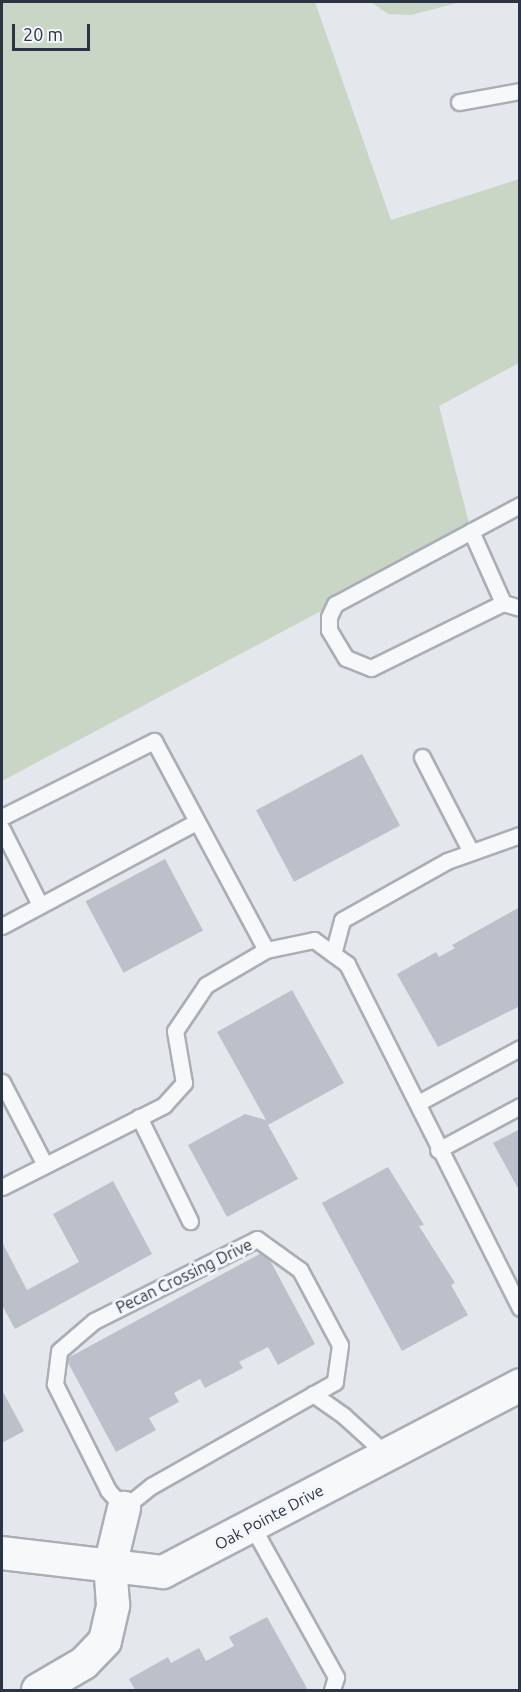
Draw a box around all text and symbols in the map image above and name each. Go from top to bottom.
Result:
scale bar [15,12,93,50]
text: 20 m [23,24,63,44]
street label: Pecan Crossing Drive [113,1235,255,1317]
street label: Oak Pointe Drive [211,1480,327,1554]

